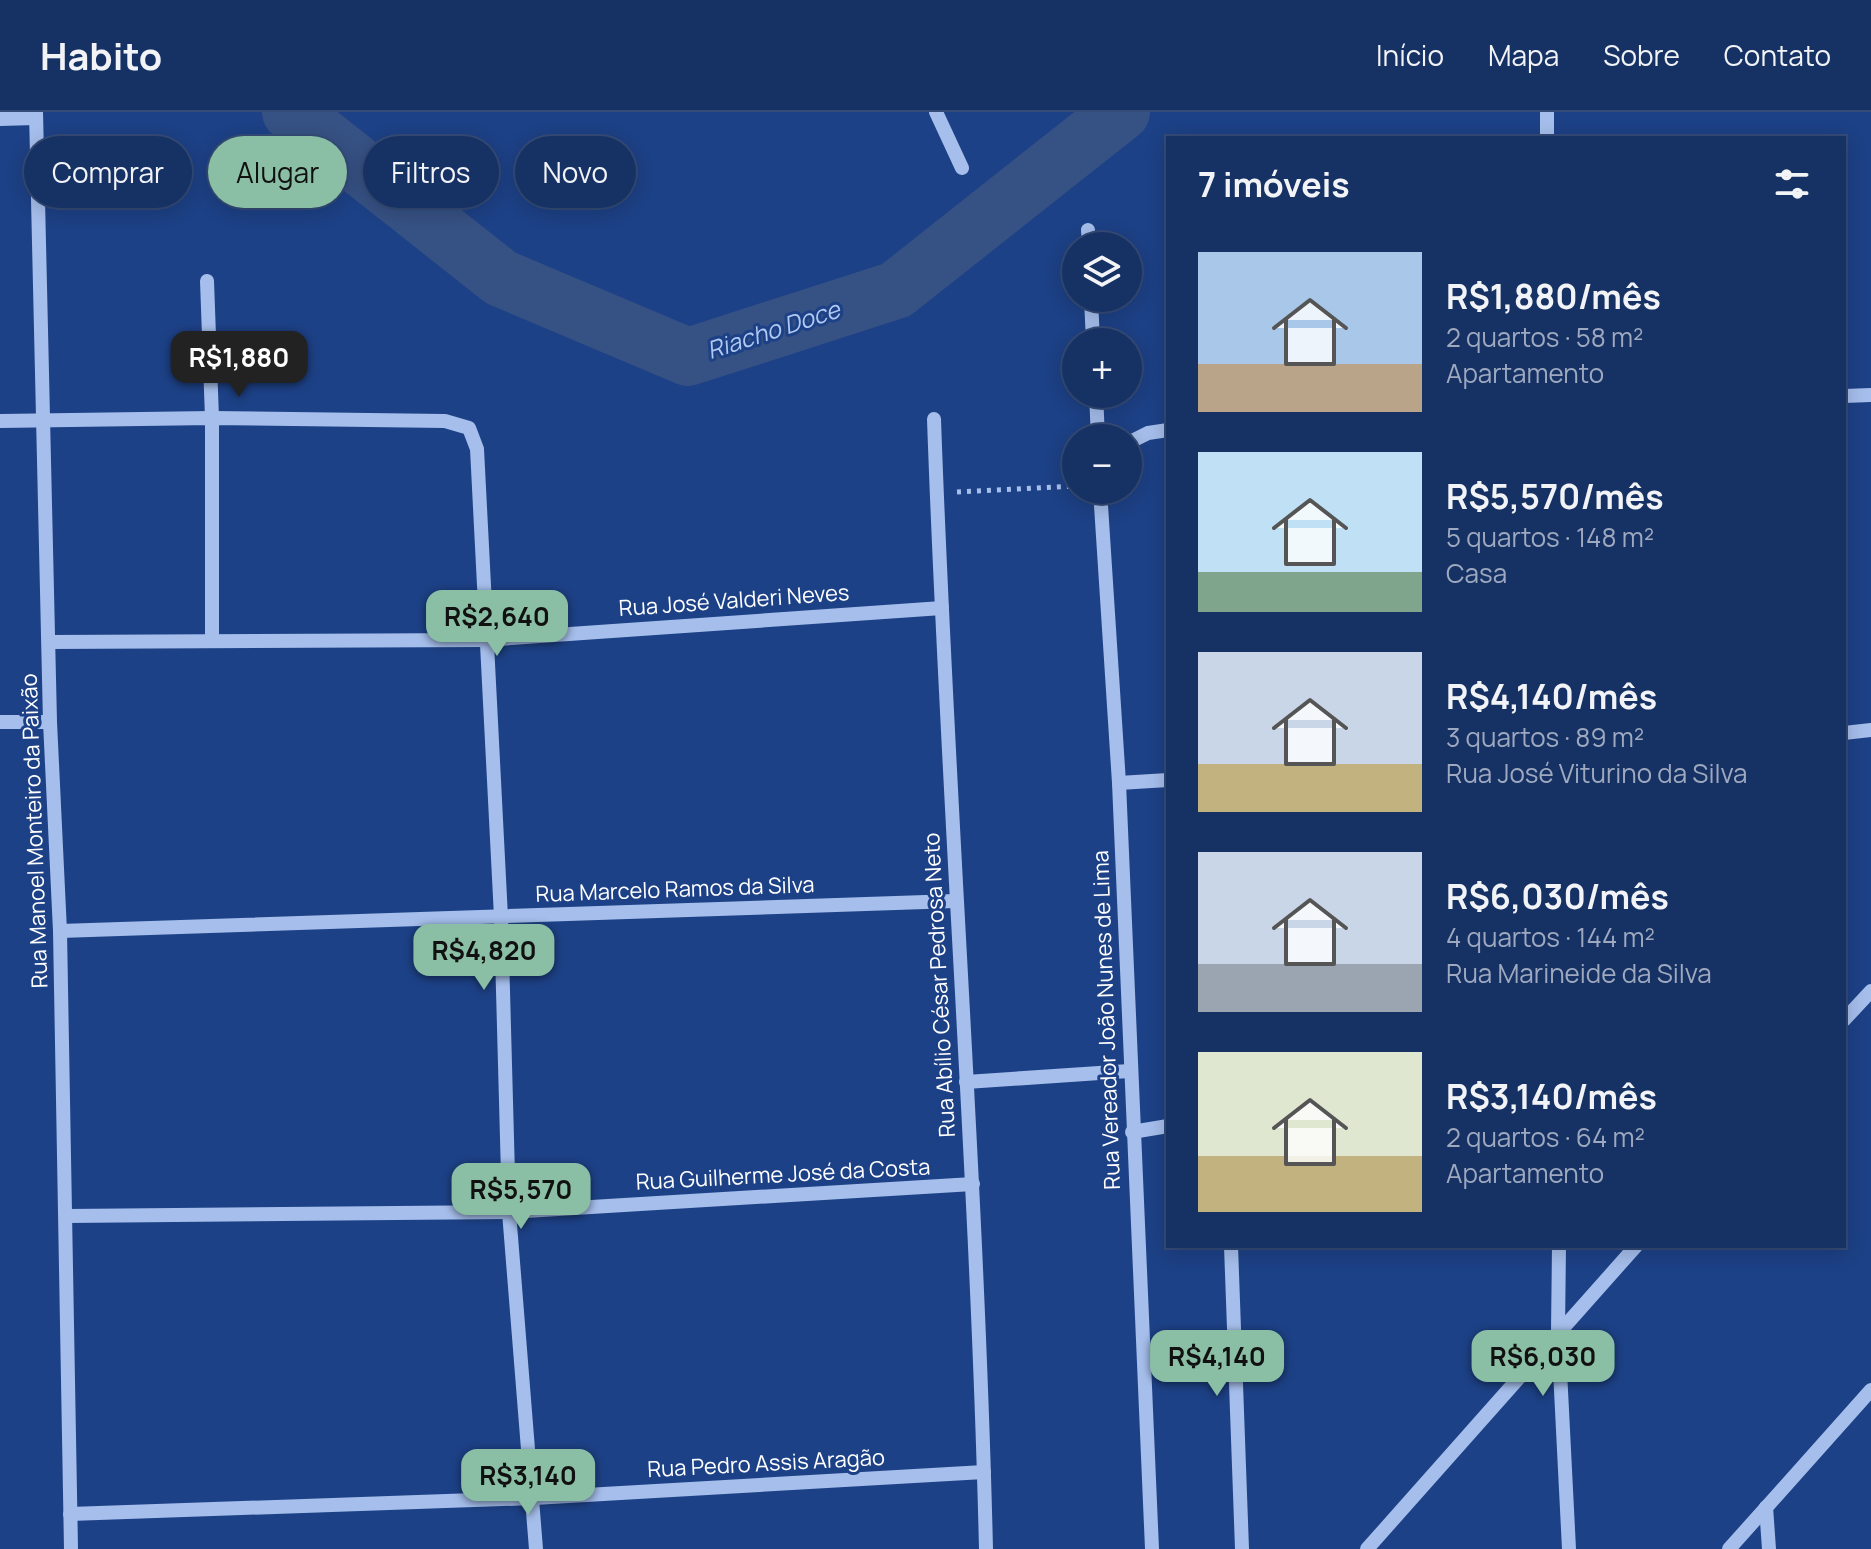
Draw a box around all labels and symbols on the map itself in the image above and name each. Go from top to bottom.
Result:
water label: Riacho Doce [702,291,846,366]
pin: R$1,880 [165,331,313,399]
street label: Rua José Valderi Neves [618,577,850,623]
pin: R$2,640 [423,590,571,658]
street label: Rua Manoel Monteiro da Paixão [14,673,54,989]
street label: Rua Abílio César Pedrosa Neto [916,832,962,1138]
street label: Rua Vereador João Nunes de Lima [1085,850,1127,1190]
street label: Rua Marcelo Ramos da Silva [535,869,815,909]
pin: R$4,820 [410,924,558,992]
street label: Rua Guilherme José da Costa [635,1151,931,1197]
pin: R$5,570 [447,1163,595,1231]
pin: R$4,140 [1143,1330,1291,1398]
pin: R$6,030 [1469,1330,1617,1398]
street label: Rua Pedro Assis Aragão [646,1442,886,1484]
pin: R$3,140 [454,1449,602,1517]

